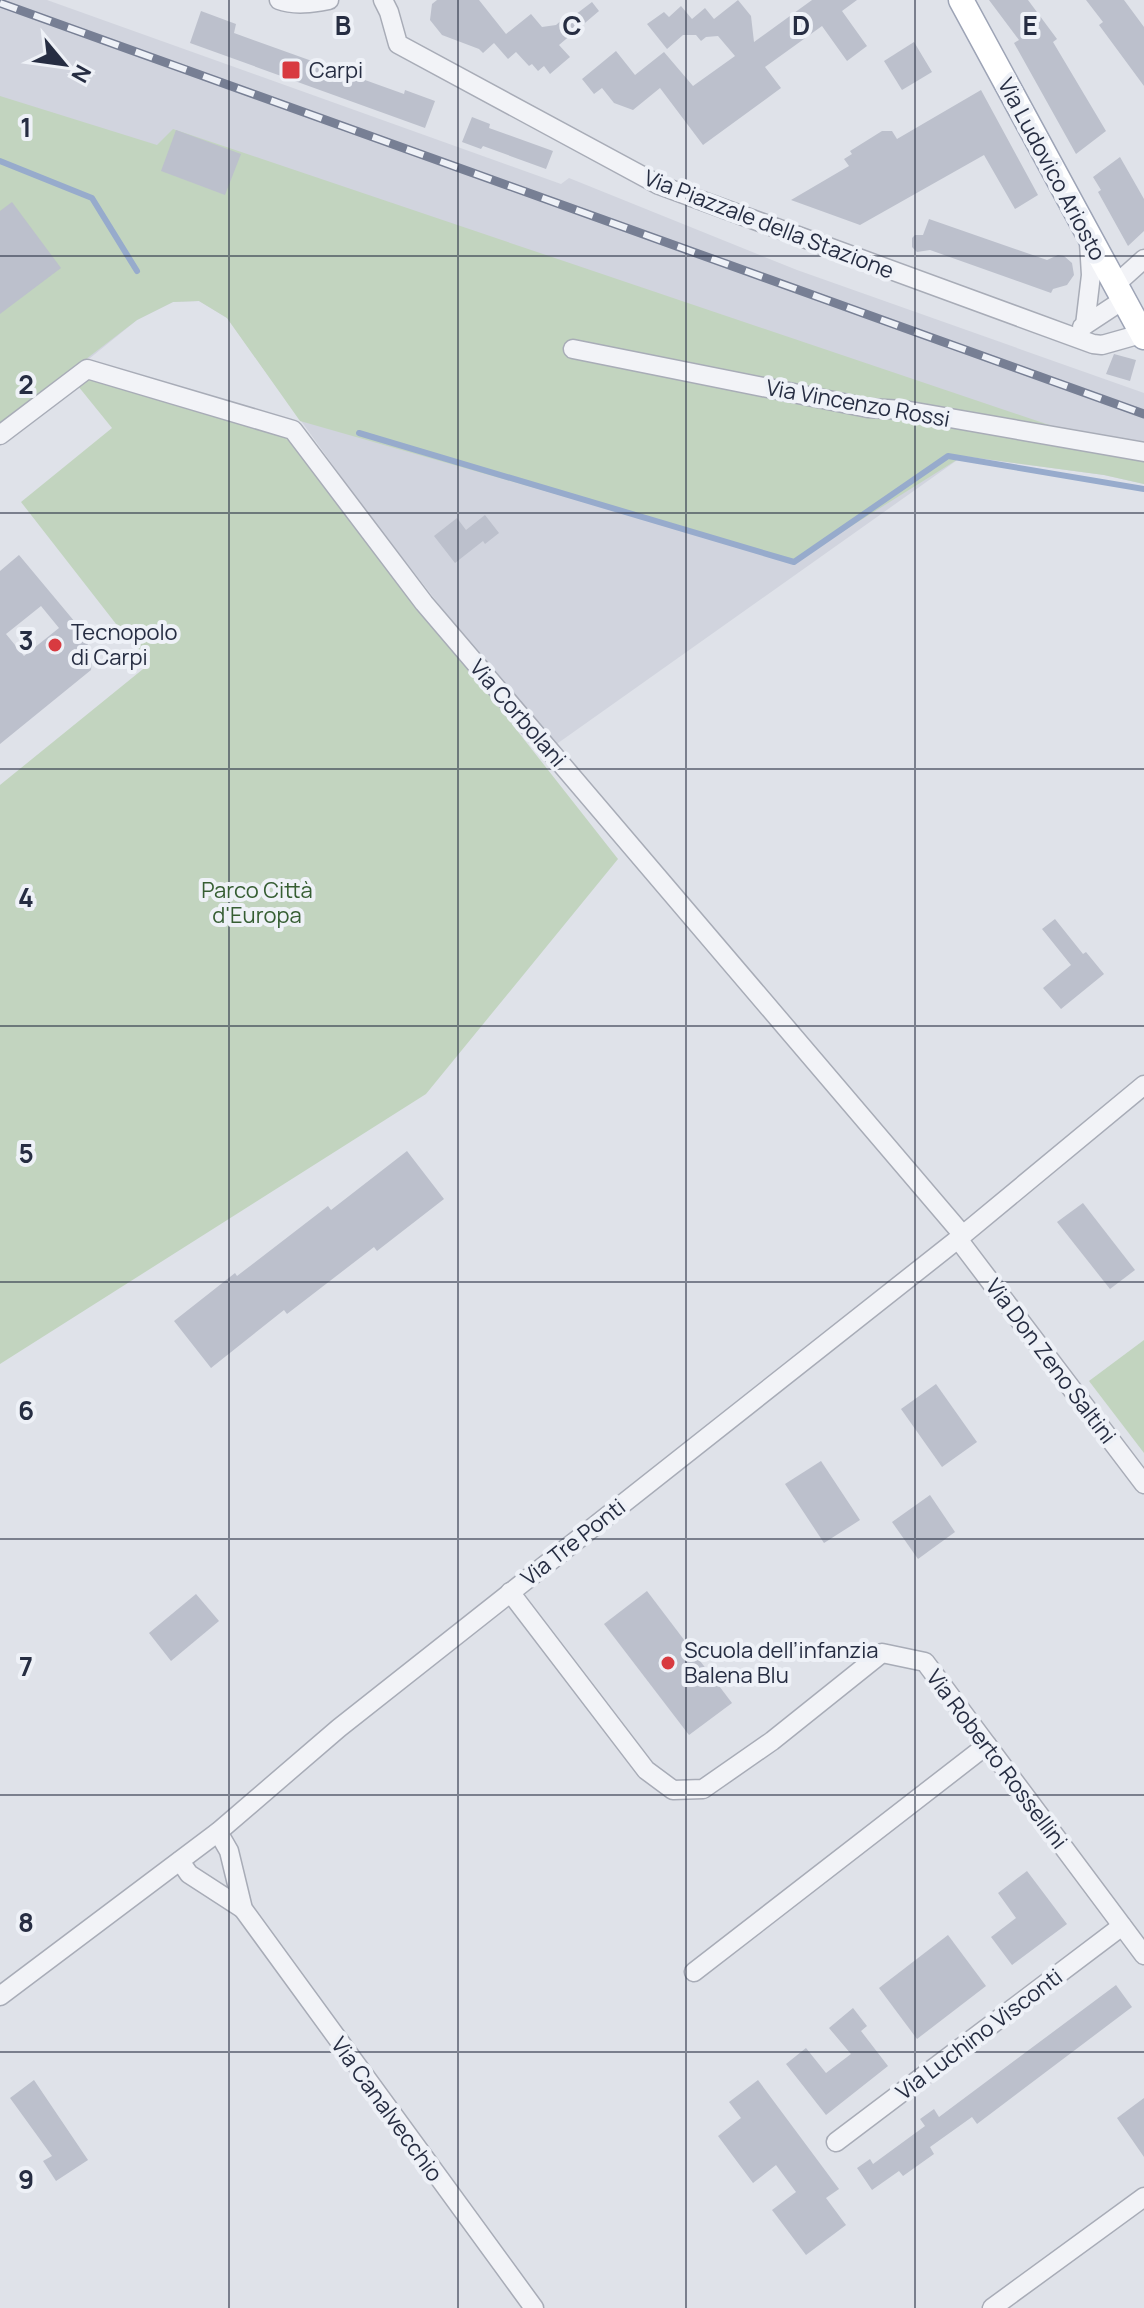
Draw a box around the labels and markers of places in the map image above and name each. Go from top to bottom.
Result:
place label: Carpi [309,55,363,85]
marker: Carpi [280,59,302,81]
place label: Tecnopolo di Carpi [71,617,178,672]
marker: Tecnopolo di Carpi [46,636,64,654]
place label: Scuola dell’infanzia Balena Blu [684,1635,879,1690]
marker: Scuola dell’infanzia Balena Blu [659,1654,677,1672]

